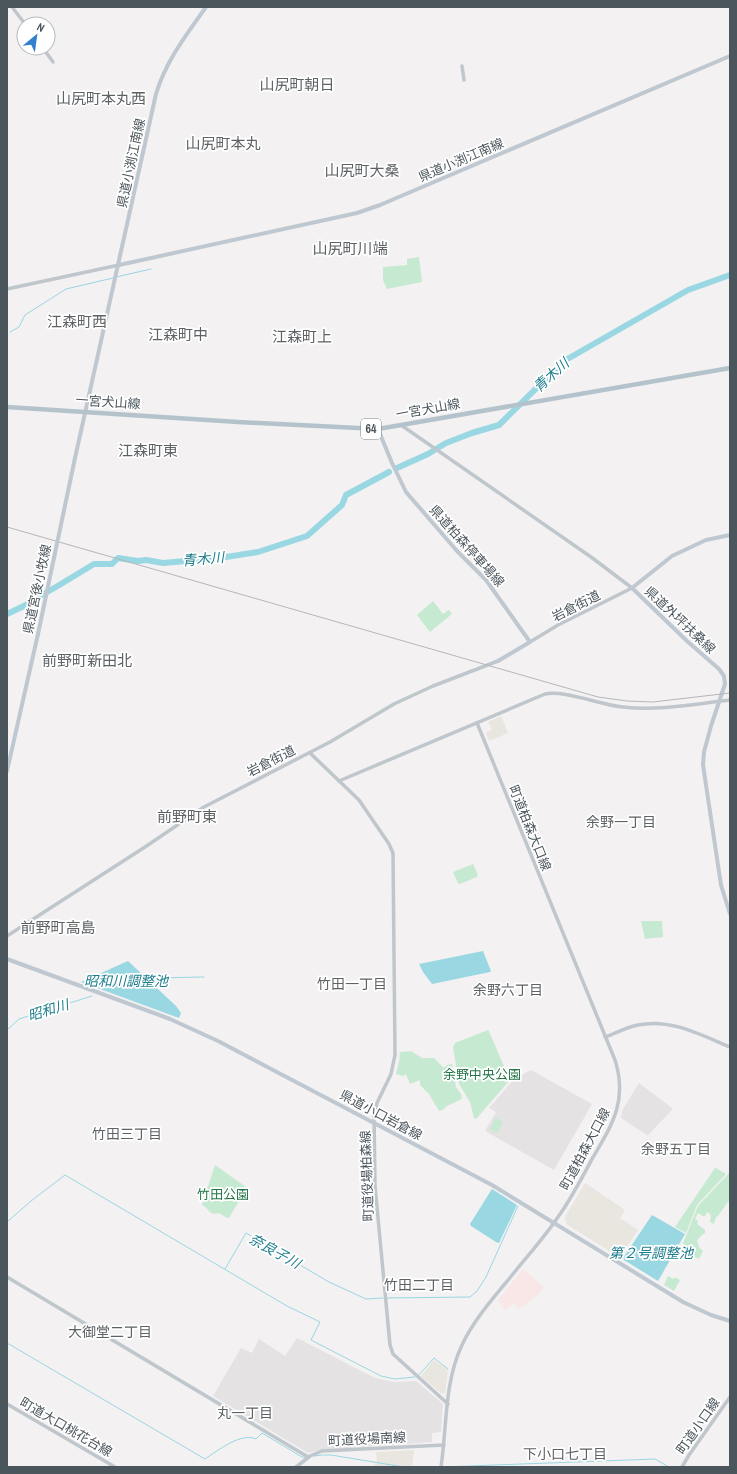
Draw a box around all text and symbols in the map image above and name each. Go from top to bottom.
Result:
north arrow [16,16,56,56]
text: N [35,20,47,35]
district label: 山尻町朝日 [259,74,335,95]
district label: 山尻町本丸西 [56,88,146,109]
street label: 県道小渕江南線 [113,117,149,209]
district label: 山尻町本丸 [185,133,261,154]
street label: 県道小渕江南線 [416,134,506,186]
district label: 山尻町大桑 [324,160,400,181]
district label: 山尻町川端 [312,238,388,259]
district label: 江森町西 [47,311,107,332]
district label: 江森町中 [148,324,208,345]
district label: 江森町上 [272,326,332,347]
water label: 青木川 [529,353,574,396]
street label: 一宮犬山線 [75,391,141,413]
street label: 一宮犬山線 [395,395,461,423]
road number: 64 [361,419,381,439]
district label: 江森町東 [118,440,178,461]
street label: 県道柏森停車場線 [426,502,508,590]
street label: 県道宮後小牧線 [19,543,55,635]
water label: 青木川 [181,548,227,570]
street label: 県道外坪扶桑線 [641,583,719,657]
street label: 岩倉街道 [549,587,603,625]
district label: 前野町新田北 [42,650,132,671]
street label: 岩倉街道 [244,742,298,780]
street label: 町道柏森大口線 [505,783,555,873]
district label: 前野町東 [157,806,217,827]
district label: 余野一丁目 [586,813,656,831]
district label: 前野町高島 [20,917,96,938]
water label: 昭和川調整池 [84,972,170,990]
district label: 竹田一丁目 [317,975,387,993]
district label: 余野六丁目 [473,981,543,999]
water label: 昭和川 [25,995,73,1025]
park label: 余野中央公園 [443,1066,521,1083]
street label: 県道小口岩倉線 [337,1086,425,1144]
street label: 町道柏森大口線 [556,1105,614,1193]
district label: 竹田三丁目 [92,1125,162,1143]
street label: 町道役場柏森線 [357,1130,377,1222]
district label: 余野五丁目 [641,1140,711,1158]
park label: 竹田公園 [197,1186,249,1203]
water label: 奈良子川 [246,1230,306,1273]
water label: 第２号調整池 [609,1244,695,1262]
district label: 竹田二丁目 [384,1276,454,1294]
district label: 大御堂二丁目 [68,1323,152,1341]
street label: 町道大口桃花台線 [17,1394,115,1460]
street label: 町道小口線 [672,1394,724,1458]
district label: 丸一丁目 [217,1404,273,1422]
street label: 町道役場南線 [328,1428,406,1450]
district label: 下小口七丁目 [523,1445,607,1463]

